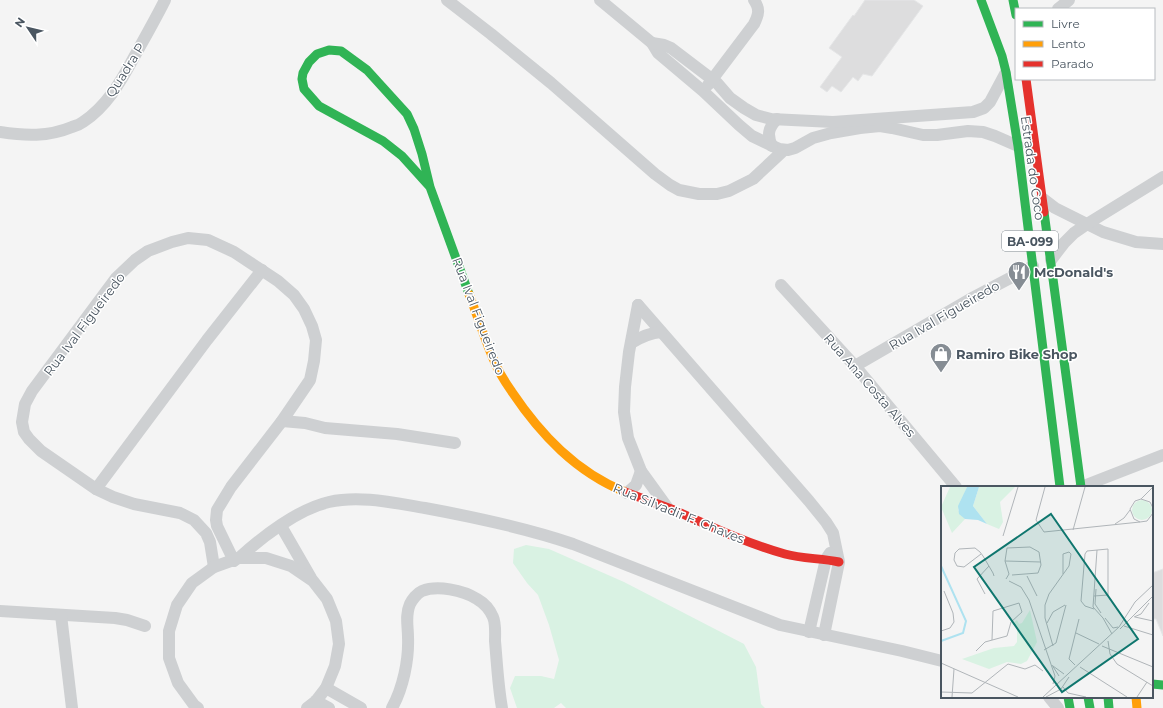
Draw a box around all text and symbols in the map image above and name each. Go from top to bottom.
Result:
north arrow [8,8,48,48]
legend [1015,8,1155,80]
text: N [12,15,28,30]
text: Livre [1051,16,1080,31]
text: Lento [1051,36,1086,51]
street label: Quadra P [102,40,148,100]
text: Parado [1051,56,1094,71]
street label: Estrada do Coco [1018,115,1048,221]
road number: BA-099 [1002,231,1058,251]
street label: Rua Ival Figueiredo [449,255,509,377]
restaurant icon: McDonald's [1006,259,1032,292]
place label: McDonald's [1034,264,1113,280]
street label: Rua Ival Figueiredo [40,269,128,379]
street label: Rua Ival Figueiredo [886,277,1002,353]
street label: Rua Ana Costa Alves [821,330,919,440]
shop icon: Ramiro Bike Shop [928,341,954,374]
place label: Ramiro Bike Shop [956,346,1078,362]
street label: Rua Silvadir F. Chaves [611,479,747,547]
inset map [941,486,1153,698]

